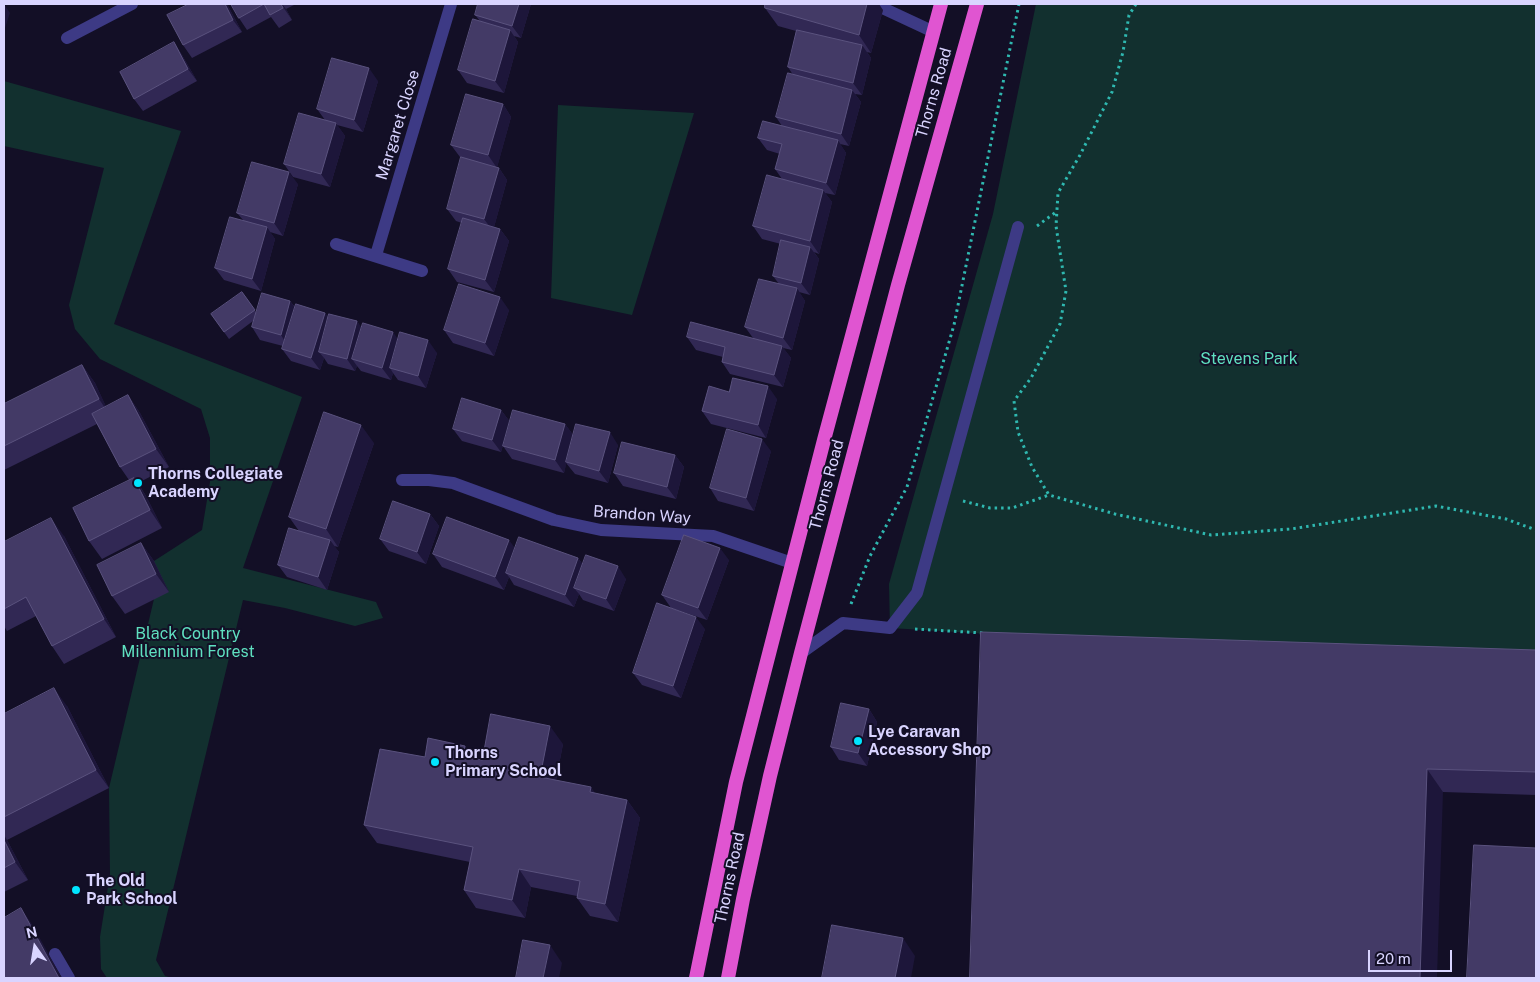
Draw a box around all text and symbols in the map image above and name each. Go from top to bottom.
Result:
street label: Thorns Road [912,46,956,140]
street label: Margaret Close [372,68,424,182]
park label: Stevens Park [1200,349,1298,369]
street label: Thorns Road [806,438,848,532]
place label: Thorns Collegiate Academy [148,464,283,502]
marker: Thorns Collegiate Academy [132,477,144,489]
street label: Brandon Way [592,502,692,528]
park label: Black Country Millennium Forest [121,624,255,662]
place label: Lye Caravan Accessory Shop [868,722,991,760]
marker: Lye Caravan Accessory Shop [852,735,864,747]
place label: Thorns Primary School [445,743,562,781]
marker: Thorns Primary School [429,756,441,768]
street label: Thorns Road [711,830,749,926]
place label: The Old Park School [86,871,178,909]
marker: The Old Park School [70,884,82,896]
north arrow [10,922,60,972]
text: N [24,923,39,941]
scale bar [1370,940,1454,972]
text: 20 m [1376,950,1411,967]

